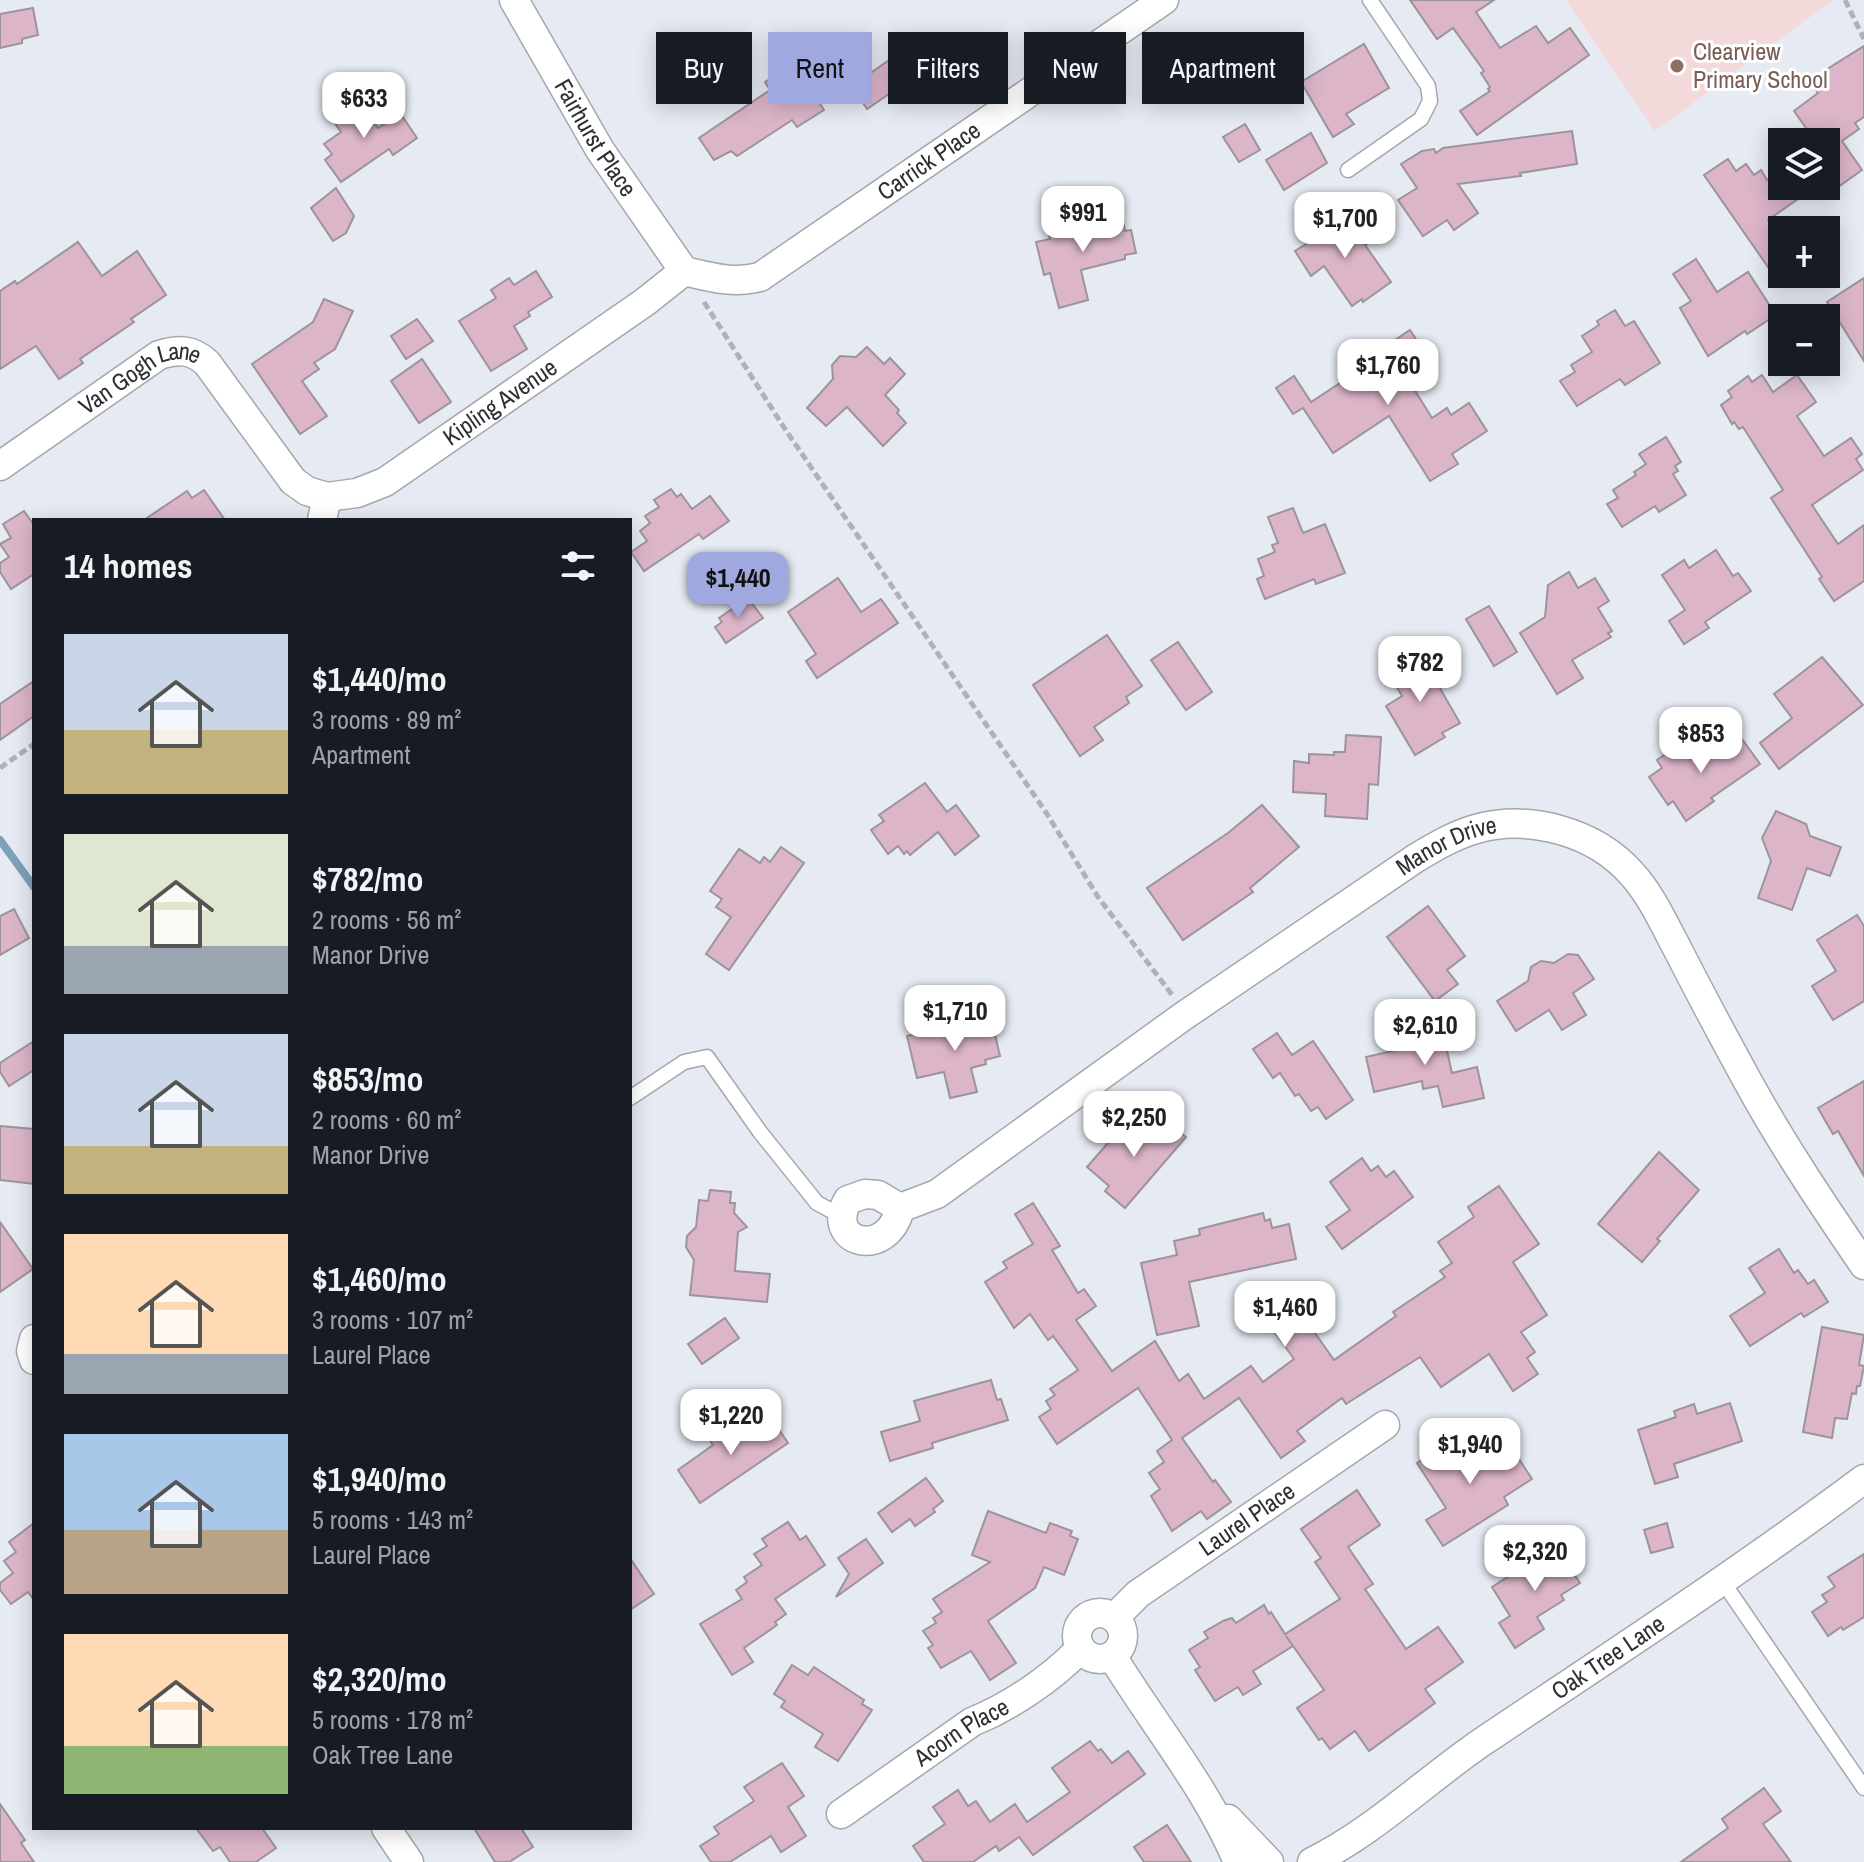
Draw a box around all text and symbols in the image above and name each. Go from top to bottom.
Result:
chip: Buy [656,32,752,104]
chip: Rent [768,32,872,104]
chip: Filters [888,32,1008,104]
chip: New [1024,32,1126,104]
chip: Apartment [1142,32,1304,104]
place label: Clearview Primary School [1693,35,1828,95]
marker: Clearview Primary School [1668,57,1686,75]
pin: $633 [317,72,411,140]
street label: Fairhurst Place [548,73,644,202]
text: $633 [340,80,388,115]
street label: Carrick Place [871,114,986,207]
map controls [1768,128,1840,376]
button: layers [1768,128,1840,200]
pin: $991 [1036,186,1130,254]
pin: $1,700 [1280,192,1410,260]
text: $991 [1059,194,1107,229]
text: $1,700 [1312,200,1378,235]
button: + [1768,216,1840,288]
button: − [1768,304,1840,376]
street label: Van Gogh Lane [72,334,207,421]
pin: $1,760 [1323,339,1453,407]
text: $1,760 [1355,347,1421,382]
street label: Kipling Avenue [436,351,563,452]
text: 14 homes [64,543,193,589]
icon: filters [556,544,600,588]
pin: $1,440 [673,552,803,620]
text: $1,440 [705,560,771,595]
pin: $782 [1373,636,1467,704]
text: $782 [1396,644,1444,679]
text: $1,440/mo [312,656,447,702]
icon: home [128,666,224,762]
text: 3 rooms · 89 m² [312,702,461,737]
pin: $853 [1654,707,1748,775]
text: $853 [1677,715,1725,750]
text: Apartment [312,737,410,772]
street label: Manor Drive [1389,808,1499,882]
text: $782/mo [312,856,424,902]
icon: home [128,866,224,962]
text: 2 rooms · 56 m² [312,902,461,937]
text: Manor Drive [312,937,429,972]
pin: $1,710 [890,985,1020,1053]
text: $1,710 [922,993,988,1028]
pin: $2,610 [1360,999,1490,1067]
text: $2,610 [1392,1007,1458,1042]
text: $853/mo [312,1056,424,1102]
icon: home [128,1066,224,1162]
pin: $2,250 [1069,1091,1199,1159]
text: $2,250 [1101,1099,1167,1134]
text: 2 rooms · 60 m² [312,1102,461,1137]
text: Manor Drive [312,1137,429,1172]
text: $1,460/mo [312,1256,447,1302]
icon: home [128,1266,224,1362]
pin: $1,460 [1220,1281,1350,1349]
text: $1,460 [1252,1289,1318,1324]
text: 3 rooms · 107 m² [312,1302,473,1337]
text: Laurel Place [312,1337,431,1372]
pin: $1,220 [666,1389,796,1457]
text: $1,220 [698,1397,764,1432]
pin: $1,940 [1405,1418,1535,1486]
text: $1,940 [1437,1426,1503,1461]
text: $1,940/mo [312,1456,447,1502]
icon: home [128,1466,224,1562]
street label: Laurel Place [1192,1474,1301,1563]
text: 5 rooms · 143 m² [312,1502,473,1537]
pin: $2,320 [1470,1525,1600,1593]
text: $2,320 [1502,1533,1568,1568]
text: Laurel Place [312,1537,431,1572]
street label: Oak Tree Lane [1545,1607,1671,1706]
text: $2,320/mo [312,1656,447,1702]
icon: home [128,1666,224,1762]
street label: Acorn Place [906,1690,1014,1773]
text: 5 rooms · 178 m² [312,1702,473,1737]
text: Oak Tree Lane [312,1737,453,1772]

